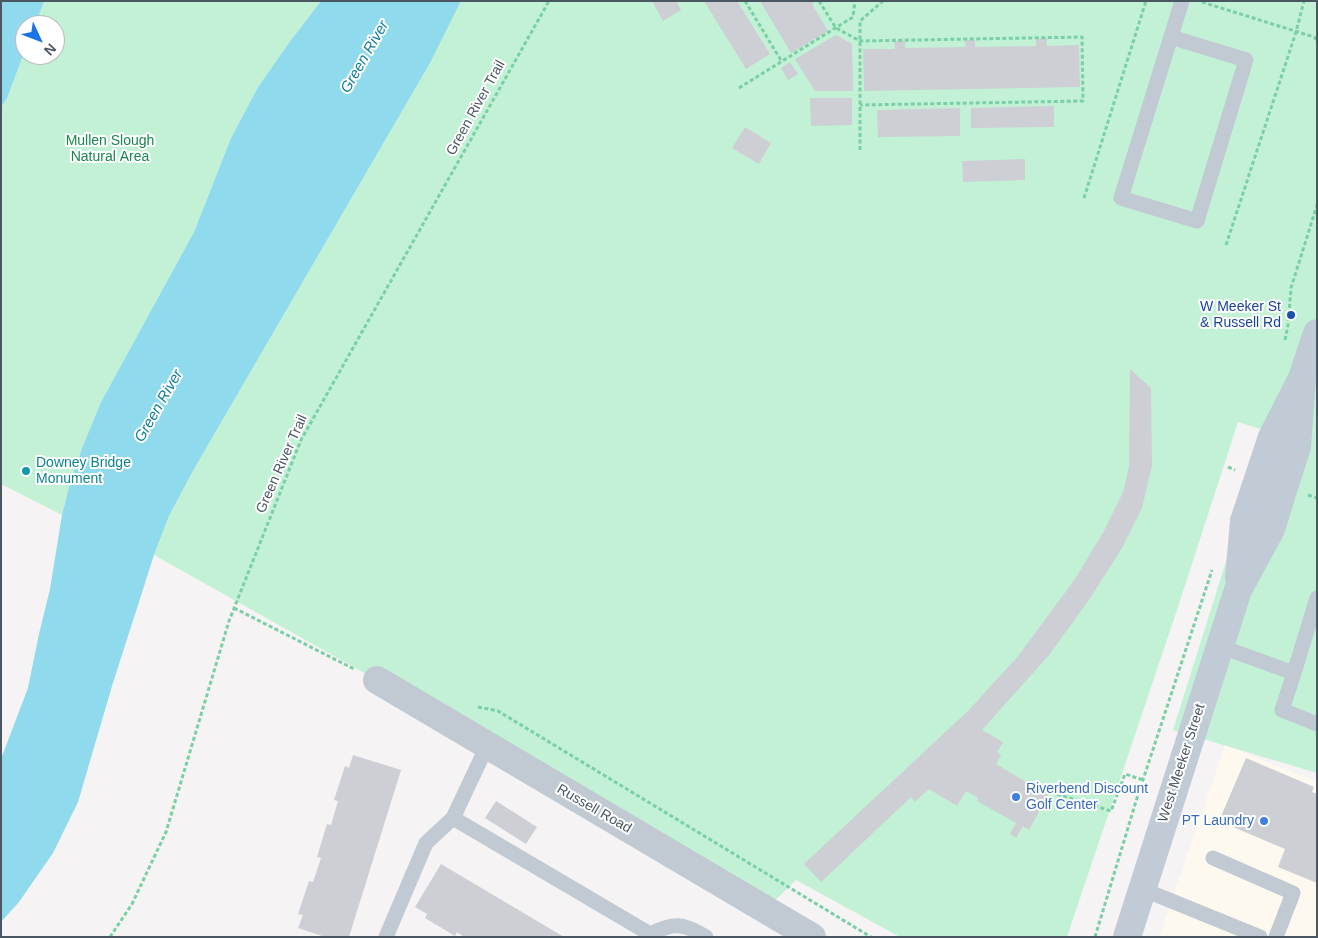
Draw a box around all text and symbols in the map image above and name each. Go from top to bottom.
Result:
north arrow [15,15,65,65]
water label: Green River [337,17,393,97]
text: N [41,40,60,59]
street label: Green River Trail [443,58,509,158]
park label: Mullen Slough Natural Area [66,133,154,166]
place label: W Meeker St & Russell Rd [1200,299,1281,332]
marker: W Meeker St & Russell Rd [1285,309,1297,321]
water label: Green River [131,366,187,446]
street label: Green River Trail [253,412,311,516]
place label: Downey Bridge Monument [36,455,131,488]
marker: Downey Bridge Monument [20,465,32,477]
street label: West Meeker Street [1155,702,1209,824]
street label: Russell Road [554,781,634,837]
place label: Riverbend Discount Golf Center [1026,781,1148,814]
marker: Riverbend Discount Golf Center [1010,791,1022,803]
place label: PT Laundry [1182,813,1254,829]
marker: PT Laundry [1258,815,1270,827]

